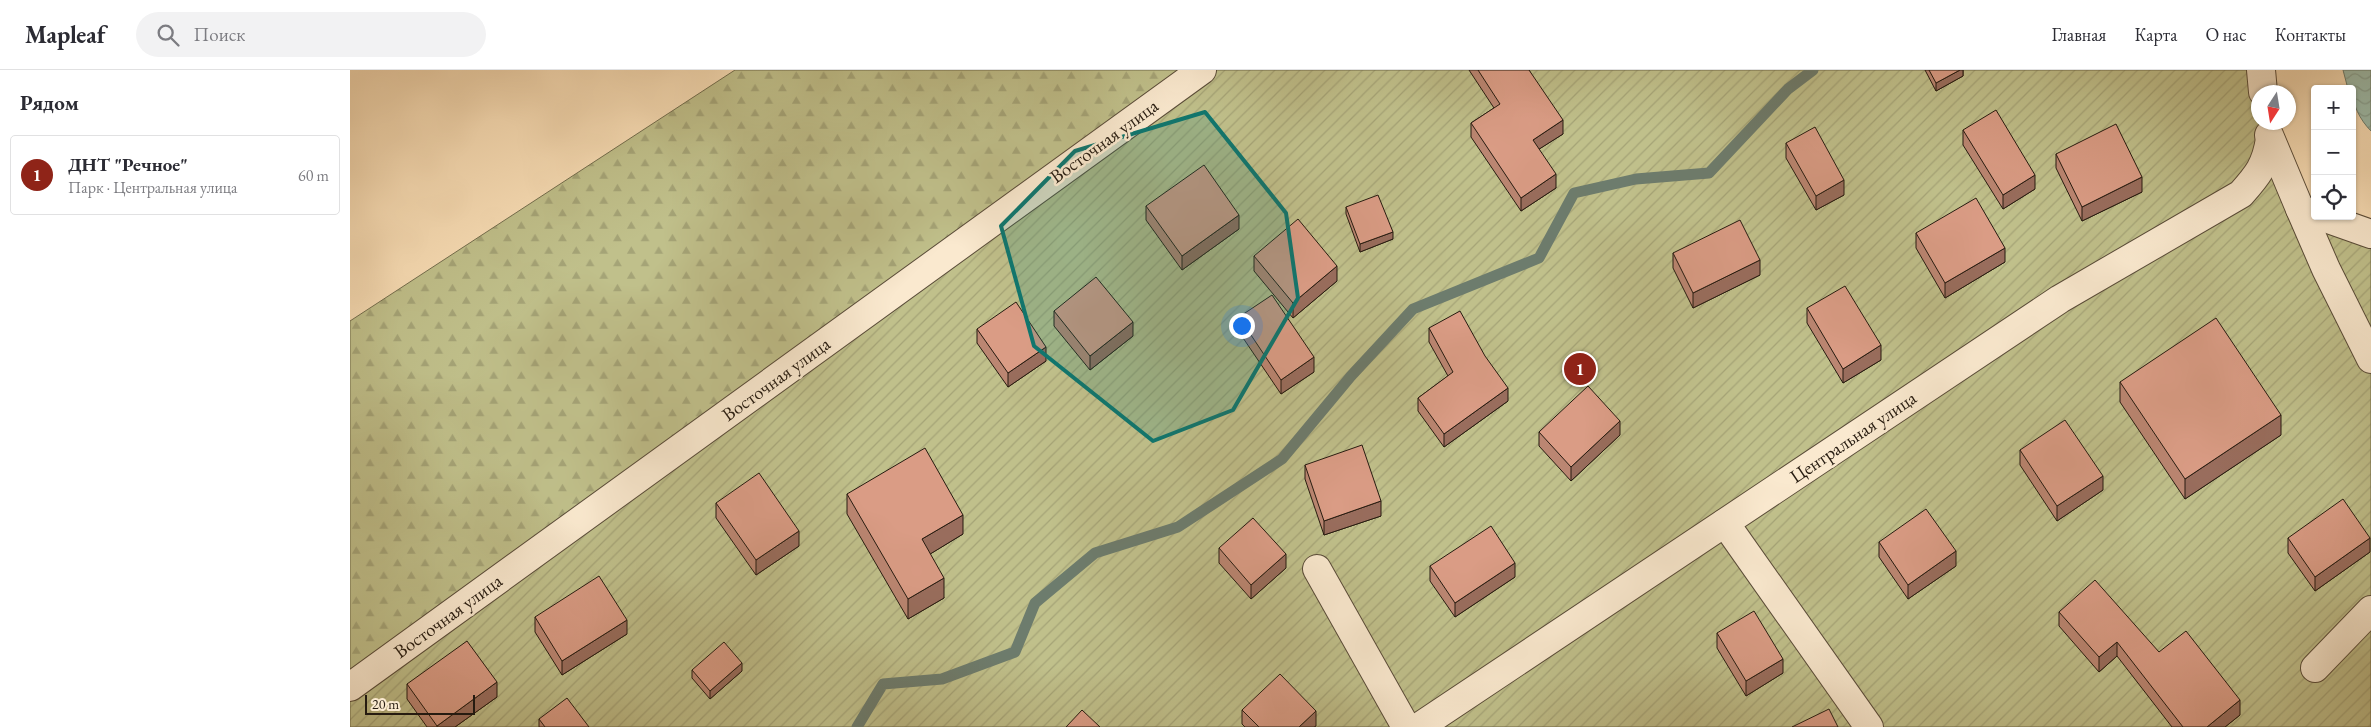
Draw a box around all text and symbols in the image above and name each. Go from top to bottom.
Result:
search box [136,12,486,57]
text: Mapleaf [25,19,106,50]
icon: search [154,21,182,49]
text: Поиск [194,22,245,47]
text: Главная [2052,23,2106,46]
text: Карта [2134,23,2177,46]
text: О нас [2205,23,2247,46]
text: Контакты [2275,23,2346,46]
north arrow [2251,85,2296,130]
map controls [2311,85,2356,220]
button: + [2311,85,2356,130]
text: Рядом [20,89,79,116]
street label: Восточная улица [1045,93,1164,189]
button: − [2311,130,2356,175]
text: ДНТ "Речное" [68,152,188,177]
text: 1 [33,165,41,186]
text: 60 m [298,165,329,186]
button: locate [2311,175,2356,220]
text: Парк · Центральная улица [68,177,237,198]
your location [1229,313,1255,339]
street label: Восточная улица [717,331,836,427]
pin: 1 [1564,350,1596,388]
street label: Центральная улица [1785,385,1922,489]
street label: Восточная улица [389,568,508,664]
scale bar [365,692,475,715]
text: 20 m [372,695,399,713]

